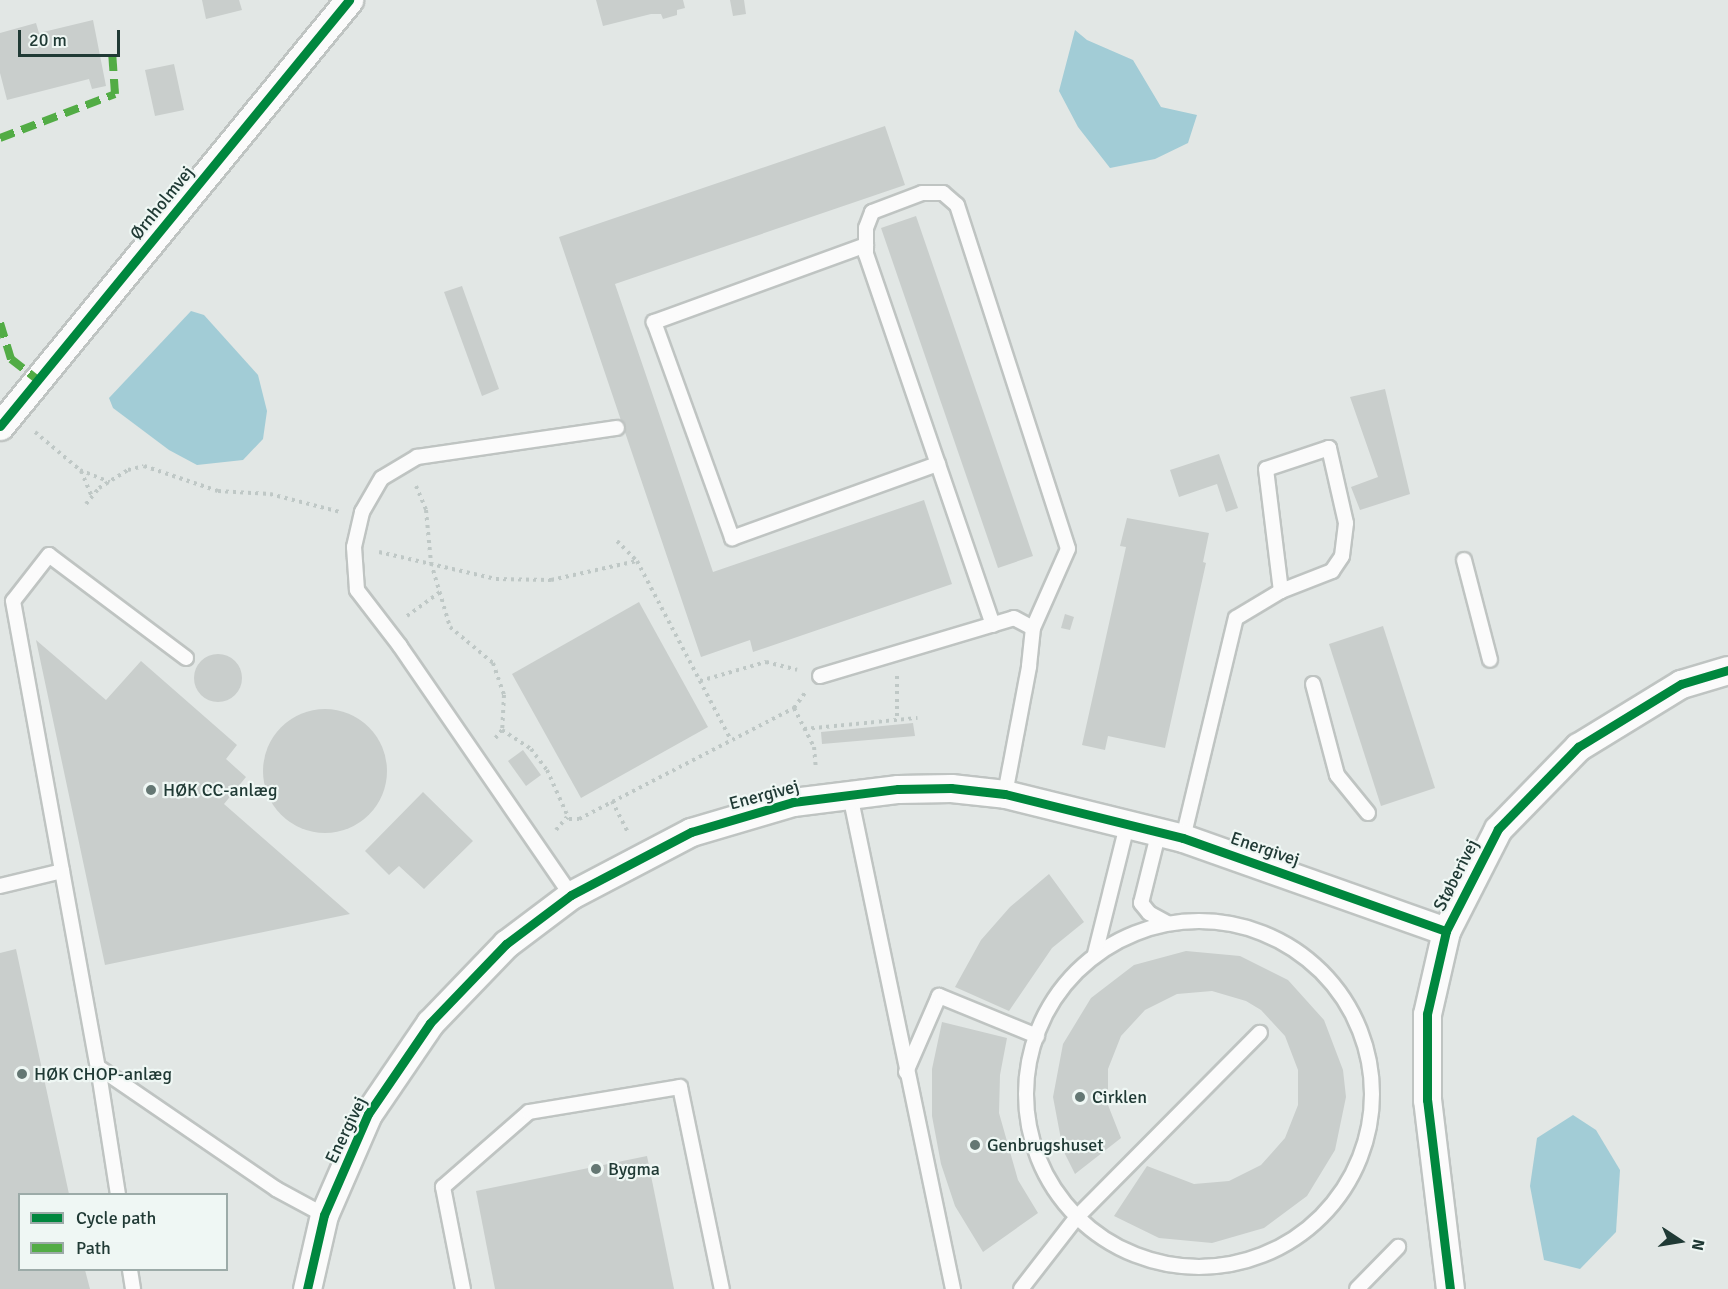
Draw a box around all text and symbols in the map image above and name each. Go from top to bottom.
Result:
scale bar [21,18,123,56]
text: 20 m [29,29,67,51]
street label: Ørnholmvej [126,162,198,244]
street label: Energivej [727,775,801,815]
place label: HØK CC-anlæg [163,779,277,801]
marker: HØK CC-anlæg [144,783,158,797]
street label: Energivej [1228,827,1302,871]
street label: Støberivej [1429,836,1483,914]
place label: HØK CHOP-anlæg [34,1063,172,1085]
marker: HØK CHOP-anlæg [15,1067,29,1081]
place label: Cirklen [1092,1086,1147,1108]
marker: Cirklen [1073,1090,1087,1104]
street label: Energivej [321,1093,371,1167]
place label: Genbrugshuset [987,1134,1104,1156]
marker: Genbrugshuset [968,1138,982,1152]
place label: Bygma [608,1158,660,1180]
marker: Bygma [589,1162,603,1176]
legend [18,1193,228,1271]
text: Cycle path [76,1207,156,1229]
north arrow [1650,1211,1710,1271]
text: Path [76,1237,111,1259]
text: N [1687,1237,1709,1252]

